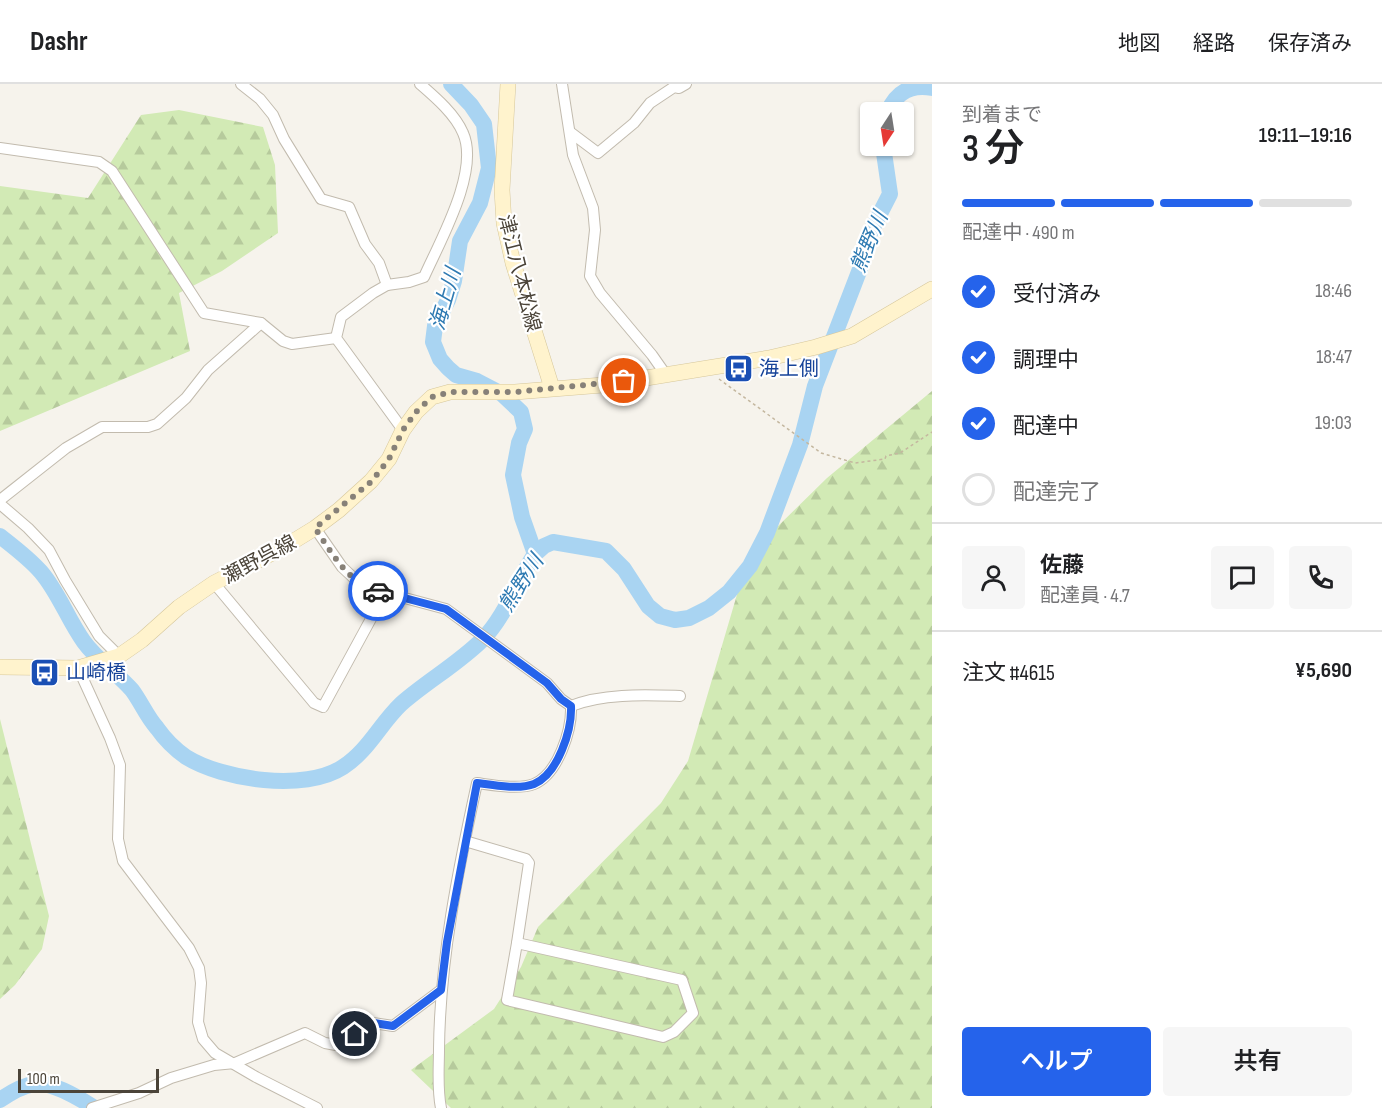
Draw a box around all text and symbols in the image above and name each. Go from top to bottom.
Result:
text: Dashr [30,25,88,58]
text: 地図 [1118,31,1160,56]
text: 経路 [1193,31,1235,56]
text: 保存済み [1268,31,1352,56]
north arrow [860,102,914,156]
map controls [860,102,914,156]
text: 到着まで [962,103,1042,127]
text: 19:11–19:16 [1259,122,1352,149]
text: 3 分 [962,126,1024,173]
water label: 熊野川 [846,206,894,276]
street label: 津江八本松線 [493,212,545,334]
text: 配達中 · 490 m [962,221,1075,245]
water label: 海上川 [425,263,467,333]
icon: check [962,275,995,308]
text: 18:46 [1315,279,1352,303]
text: 受付済み [1013,281,1101,308]
icon: check [962,341,995,374]
text: 18:47 [1316,345,1352,369]
text: 調理中 [1013,347,1079,374]
bus stop icon: 海上側 [722,352,754,384]
pin [598,355,649,406]
place label: 海上側 [759,357,819,381]
icon: bag [607,364,640,397]
icon: check [962,407,995,440]
text: 19:03 [1315,411,1352,435]
text: 配達中 [1013,413,1079,440]
text: 配達完了 [1013,479,1101,506]
street label: 瀬野呉線 [219,531,300,589]
button: person [962,546,1025,609]
button: chat [1211,546,1274,609]
button: phone [1289,546,1352,609]
water label: 熊野川 [494,548,550,616]
text: 佐藤 [1040,552,1084,579]
courier [348,561,408,621]
icon: car [362,575,395,608]
text: 配達員 · 4.7 [1040,584,1130,608]
bus stop icon: 山崎橋 [29,656,61,688]
text: ¥5,690 [1295,657,1352,684]
text: 注文 #4615 [962,660,1055,687]
place label: 山崎橋 [66,661,126,685]
pin [329,1008,380,1059]
icon: home [338,1017,371,1050]
button: ヘルプ [962,1027,1151,1096]
button: 共有 [1163,1027,1352,1096]
scale bar [18,1066,159,1094]
text: 100 m [27,1070,60,1089]

